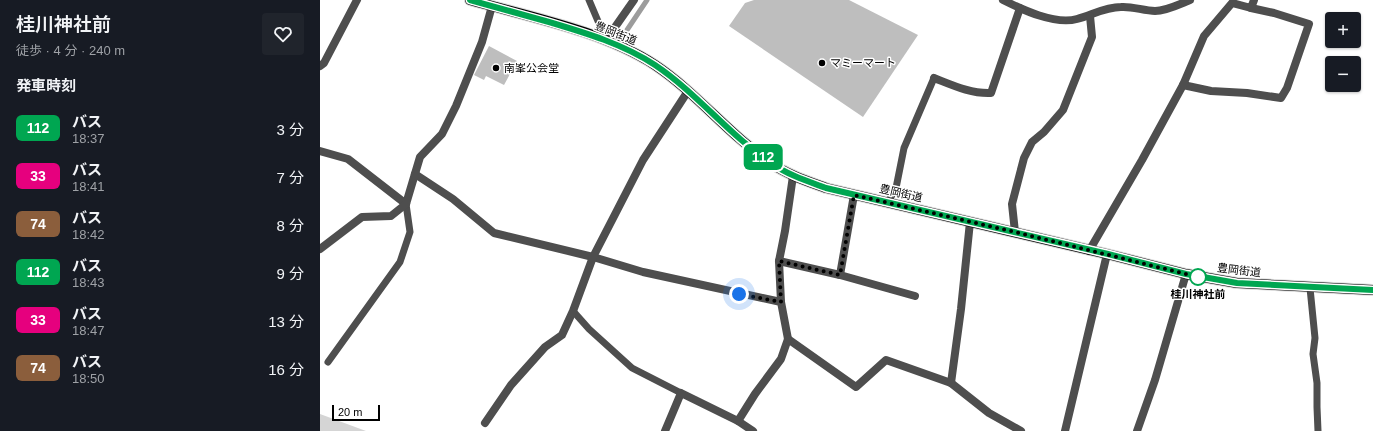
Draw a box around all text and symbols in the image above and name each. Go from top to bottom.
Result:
map controls [1325,12,1361,92]
button: + [1325,12,1361,48]
button: heart [262,13,304,55]
text: 桂川神社前 [16,14,111,35]
street label: 豊岡街道 [593,19,639,47]
text: 徒歩 · 4 分 · 240 m [16,43,125,58]
button: − [1325,56,1361,92]
place label: マミーマート [830,57,896,69]
marker: マミーマート [817,58,827,68]
place label: 南峯公会堂 [504,62,559,74]
marker: 南峯公会堂 [491,63,501,73]
text: 発車時刻 [16,77,76,94]
text: バス [72,113,102,130]
text: 112 [27,120,49,136]
text: 3 分 [276,121,304,138]
text: 18:37 [72,131,105,146]
line badge: 112 [740,144,786,170]
text: 112 [752,149,774,165]
text: バス [72,161,102,178]
text: 33 [30,168,46,184]
text: 7 分 [276,169,304,186]
text: 18:41 [72,179,105,194]
street label: 豊岡街道 [878,182,924,204]
text: バス [72,209,102,226]
text: 74 [30,216,46,232]
text: 8 分 [276,217,304,234]
text: 18:42 [72,227,105,242]
text: バス [72,257,102,274]
street label: 豊岡街道 [1216,261,1262,279]
text: 112 [27,264,49,280]
text: 9 分 [276,265,304,282]
marker: 桂川神社前 [1189,268,1207,286]
text: 18:43 [72,275,105,290]
your location [729,284,749,304]
place label: 桂川神社前 [1171,288,1226,300]
text: バス [72,305,102,322]
text: 33 [30,312,46,328]
text: 13 分 [268,313,304,330]
text: 18:47 [72,323,105,338]
text: バス [72,353,102,370]
text: 74 [30,360,46,376]
text: 16 分 [268,361,304,378]
text: 18:50 [72,371,105,386]
scale bar [332,403,380,422]
text: 20 m [338,406,362,418]

